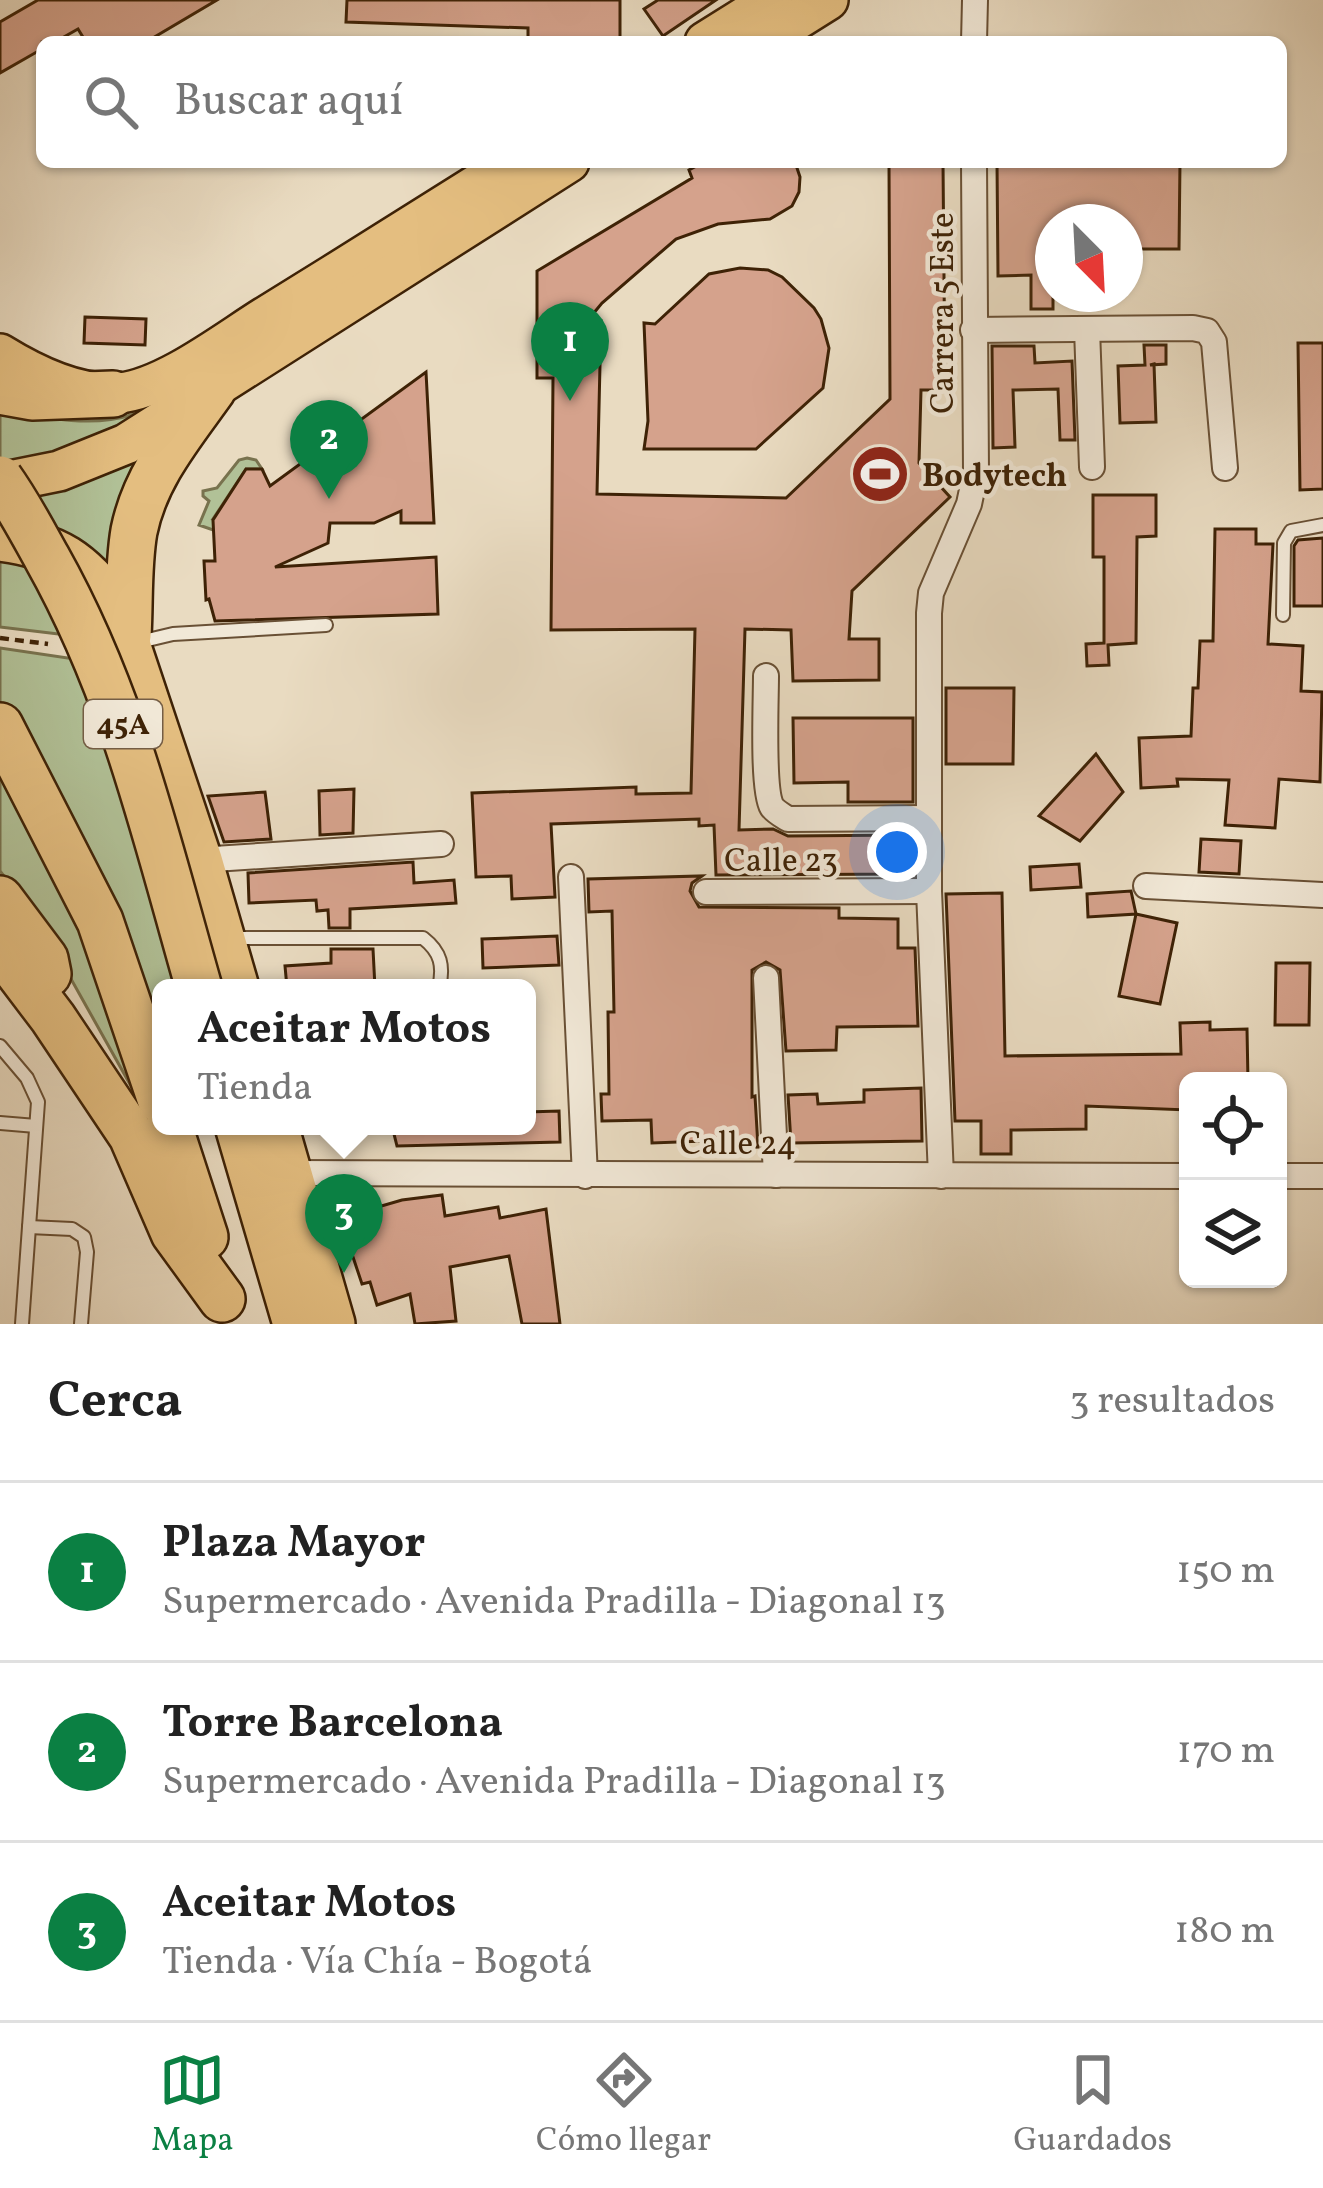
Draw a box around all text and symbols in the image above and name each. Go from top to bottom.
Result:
search box [36,36,1287,168]
icon: search [78,69,144,135]
text: Buscar aquí [174,71,403,134]
north arrow [1035,204,1143,312]
street label: Carrera 5 Este [922,212,968,414]
pin: 1 [531,302,609,401]
pin: 2 [290,400,368,499]
sports icon: Bodytech [849,443,911,505]
place label: Bodytech [922,455,1067,501]
road number: 45A [84,700,162,748]
your location [867,822,927,882]
street label: Calle 23 [724,840,838,886]
popup [152,979,536,1135]
text: Aceitar Motos [197,999,491,1062]
text: Tienda [197,1062,313,1116]
map controls [1179,1072,1287,1288]
button: locate [1179,1072,1287,1180]
street label: Calle 24 [680,1123,796,1169]
pin: 3 [305,1174,383,1273]
button: layers [1179,1180,1287,1288]
text: Cerca [48,1367,183,1438]
text: 3 resultados [1069,1375,1275,1429]
text: Plaza Mayor [162,1513,425,1576]
text: 1 [79,1545,95,1599]
text: 150 m [1176,1545,1275,1599]
text: Supermercado · Avenida Pradilla - Diagonal 13 [162,1576,946,1630]
text: Torre Barcelona [162,1693,503,1756]
text: 2 [77,1725,97,1779]
text: 170 m [1177,1725,1275,1779]
text: Supermercado · Avenida Pradilla - Diagonal 13 [162,1756,946,1810]
text: Aceitar Motos [162,1873,456,1936]
text: 3 [77,1905,97,1959]
text: 180 m [1174,1905,1275,1959]
text: Tienda · Vía Chía - Bogotá [162,1936,592,1990]
tab: Mapa [151,2047,234,2165]
tab: Cómo llegar [536,2047,711,2165]
tab: Guardados [1013,2047,1172,2165]

